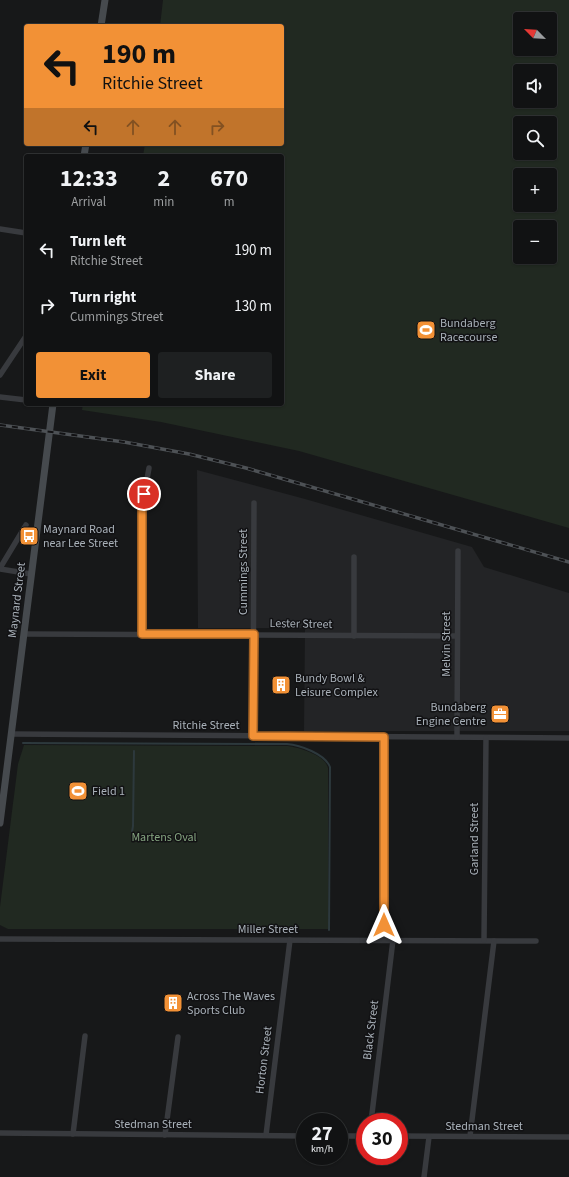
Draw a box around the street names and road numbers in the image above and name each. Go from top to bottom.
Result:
street label: Cummings Street [235,529,252,615]
street label: Maynard Street [4,561,30,639]
street label: Melvin Street [438,611,455,677]
street label: Lester Street [269,615,333,633]
street label: Ritchie Street [172,717,240,734]
street label: Garland Street [466,803,483,875]
street label: Miller Street [238,921,298,938]
street label: Black Street [359,999,383,1061]
street label: Horton Street [251,1025,277,1095]
street label: Stedman Street [114,1116,192,1133]
street label: Stedman Street [445,1118,523,1135]

